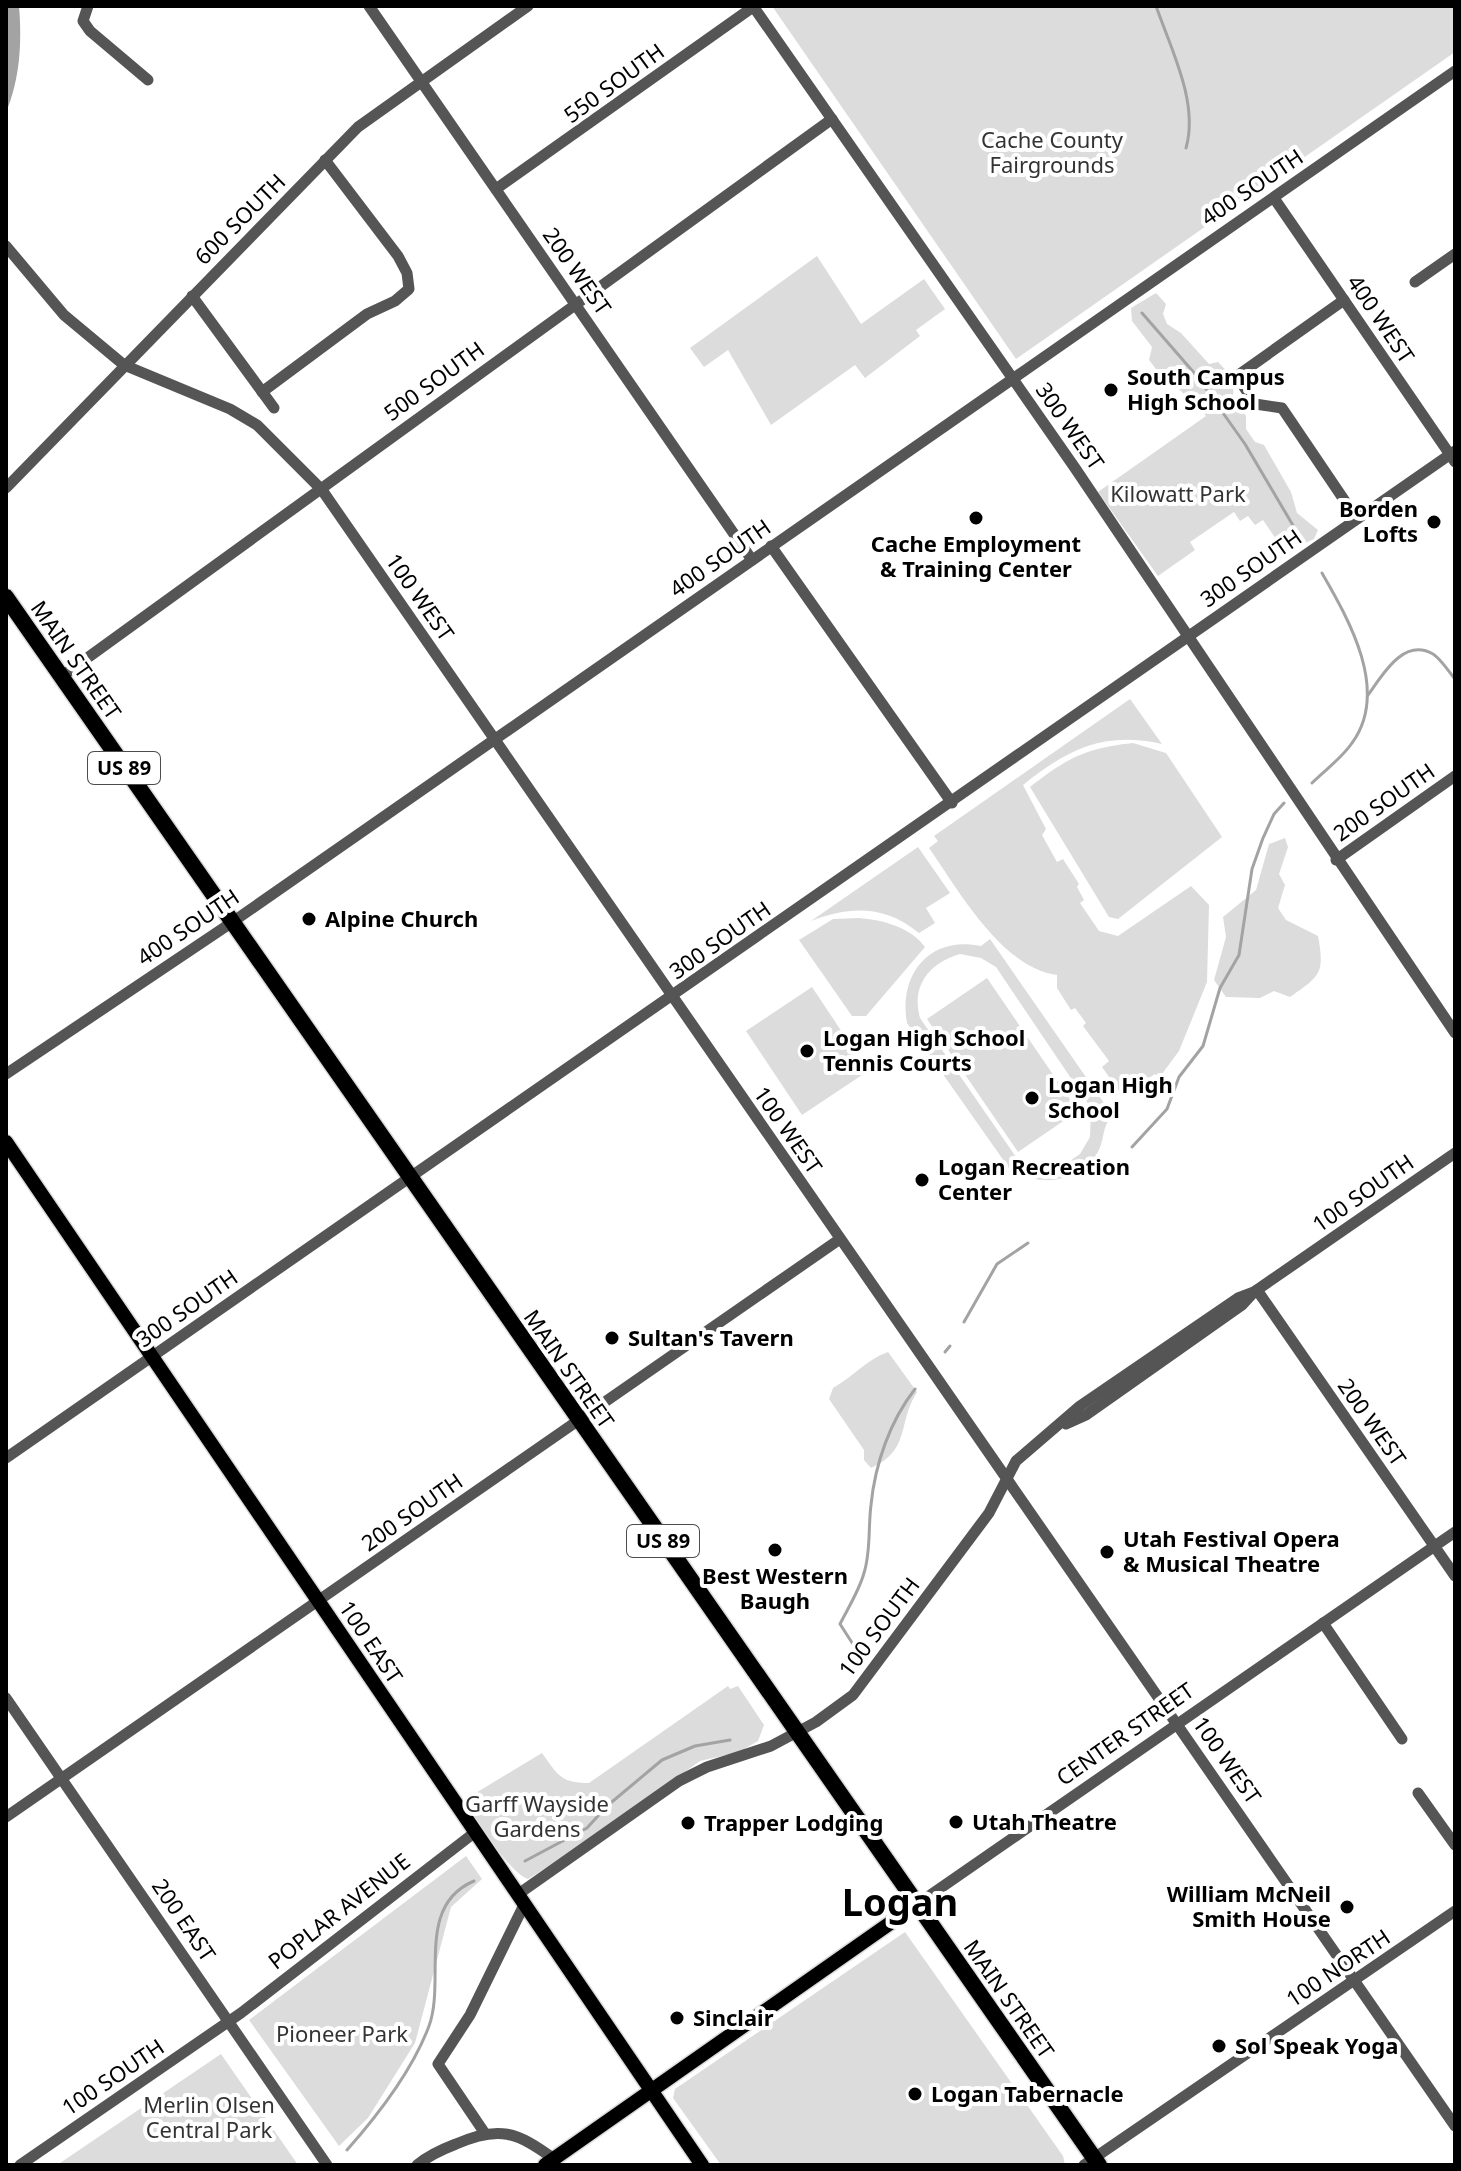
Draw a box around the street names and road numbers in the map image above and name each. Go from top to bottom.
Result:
street label: 550 SOUTH [557,36,670,129]
street label: 400 SOUTH [1194,141,1308,231]
street label: 600 SOUTH [187,166,291,270]
street label: 200 WEST [537,221,619,320]
street label: 400 WEST [1341,268,1422,368]
street label: 500 SOUTH [377,334,490,427]
street label: 300 WEST [1030,376,1112,475]
street label: 400 SOUTH [663,511,776,603]
street label: 300 SOUTH [1194,521,1307,613]
street label: 100 WEST [380,547,462,646]
street label: MAIN STREET [25,594,129,725]
road number: US 89 [88,752,160,784]
street label: 200 SOUTH [1327,755,1440,847]
street label: 400 SOUTH [130,881,244,971]
street label: 300 SOUTH [663,893,776,985]
street label: 100 WEST [748,1080,830,1179]
street label: 100 SOUTH [1306,1146,1419,1238]
street label: 300 SOUTH [130,1261,243,1353]
street label: MAIN STREET [518,1303,622,1434]
street label: 200 WEST [1332,1372,1414,1471]
street label: 200 SOUTH [355,1465,468,1557]
road number: US 89 [627,1525,699,1557]
street label: 100 SOUTH [831,1571,925,1682]
street label: 100 EAST [333,1594,411,1689]
street label: CENTER STREET [1050,1675,1199,1792]
street label: 100 WEST [1187,1710,1269,1809]
street label: POPLAR AVENUE [261,1845,416,1975]
street label: 200 EAST [146,1872,224,1967]
street label: 100 NORTH [1279,1921,1395,2013]
street label: MAIN STREET [958,1933,1062,2064]
street label: 100 SOUTH [55,2031,169,2121]

